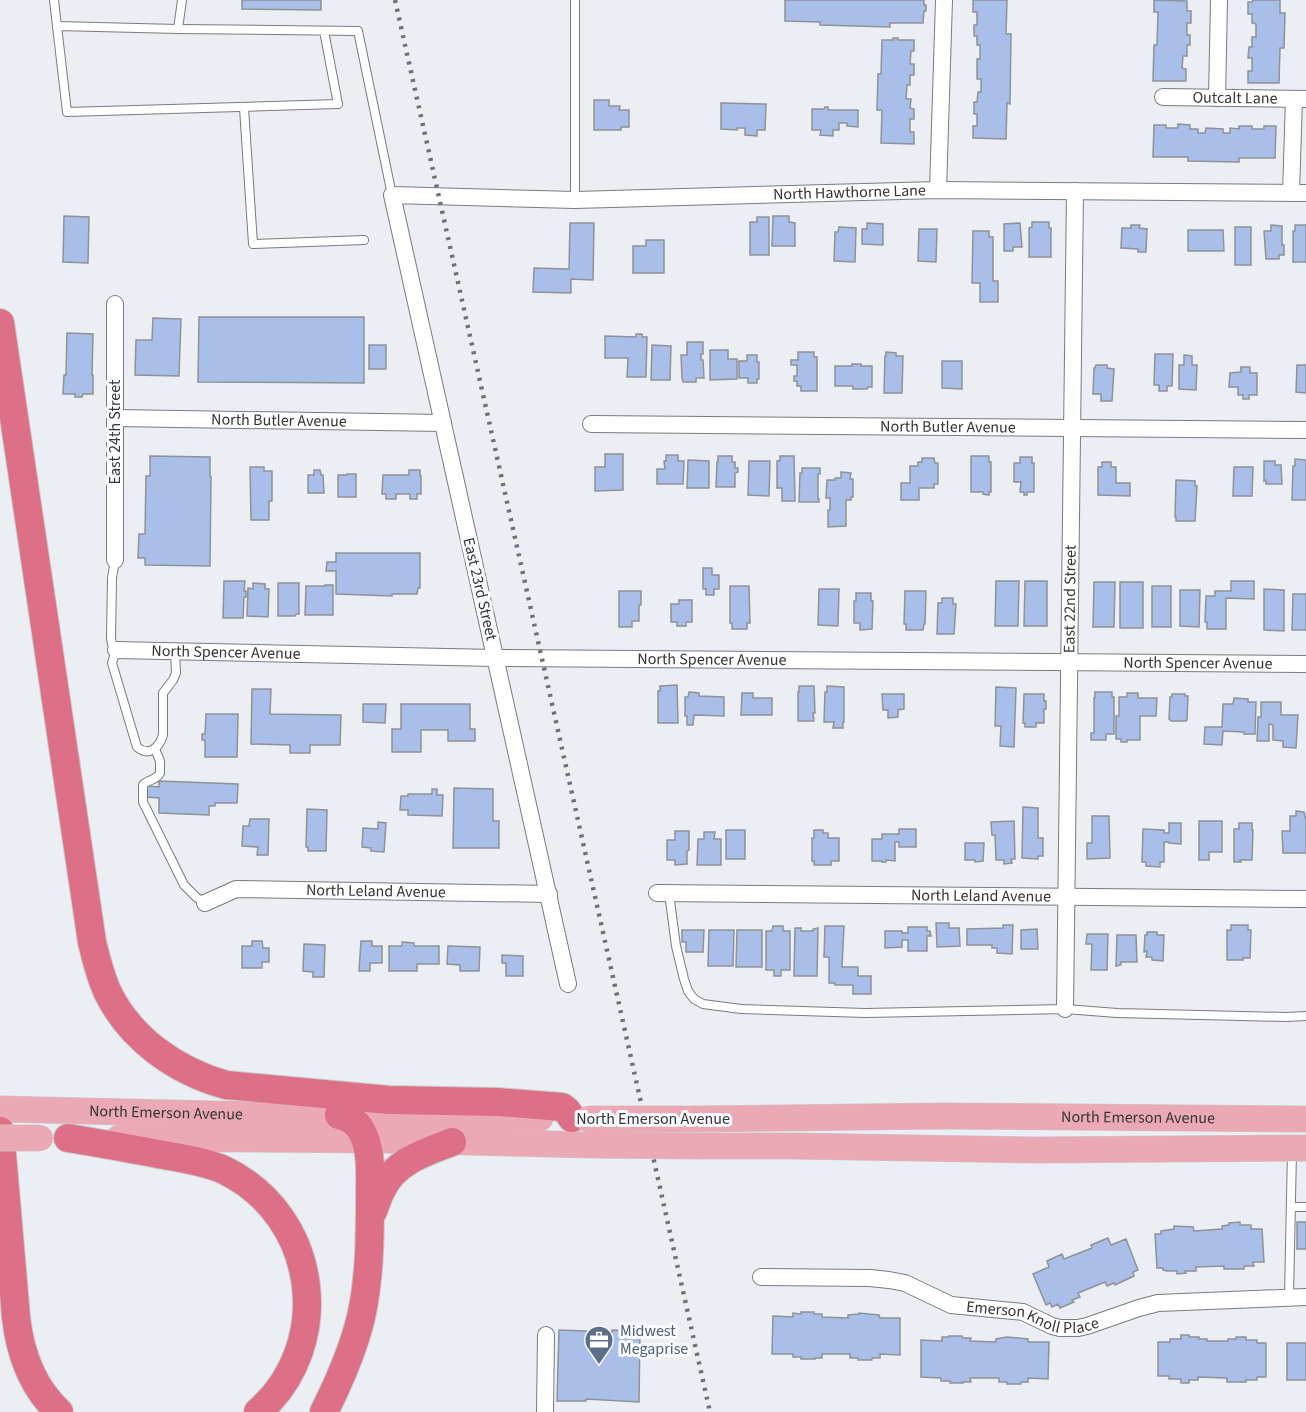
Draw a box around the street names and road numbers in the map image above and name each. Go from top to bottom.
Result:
street label: Outcalt Lane [1192,86,1278,110]
street label: North Hawthorne Lane [773,179,926,206]
street label: East 24th Street [104,379,126,484]
street label: North Butler Avenue [211,408,347,433]
street label: North Butler Avenue [880,415,1016,439]
street label: East 23rd Street [457,535,503,643]
street label: East 22nd Street [1058,544,1082,653]
street label: North Spencer Avenue [151,640,301,665]
street label: North Spencer Avenue [637,648,787,671]
street label: North Spencer Avenue [1123,652,1273,675]
street label: North Leland Avenue [306,879,446,903]
street label: North Leland Avenue [911,884,1051,908]
street label: North Emerson Avenue [89,1100,243,1125]
street label: North Emerson Avenue [1061,1106,1215,1129]
street label: North Emerson Avenue [576,1108,730,1130]
street label: Emerson Knoll Place [965,1296,1102,1339]

